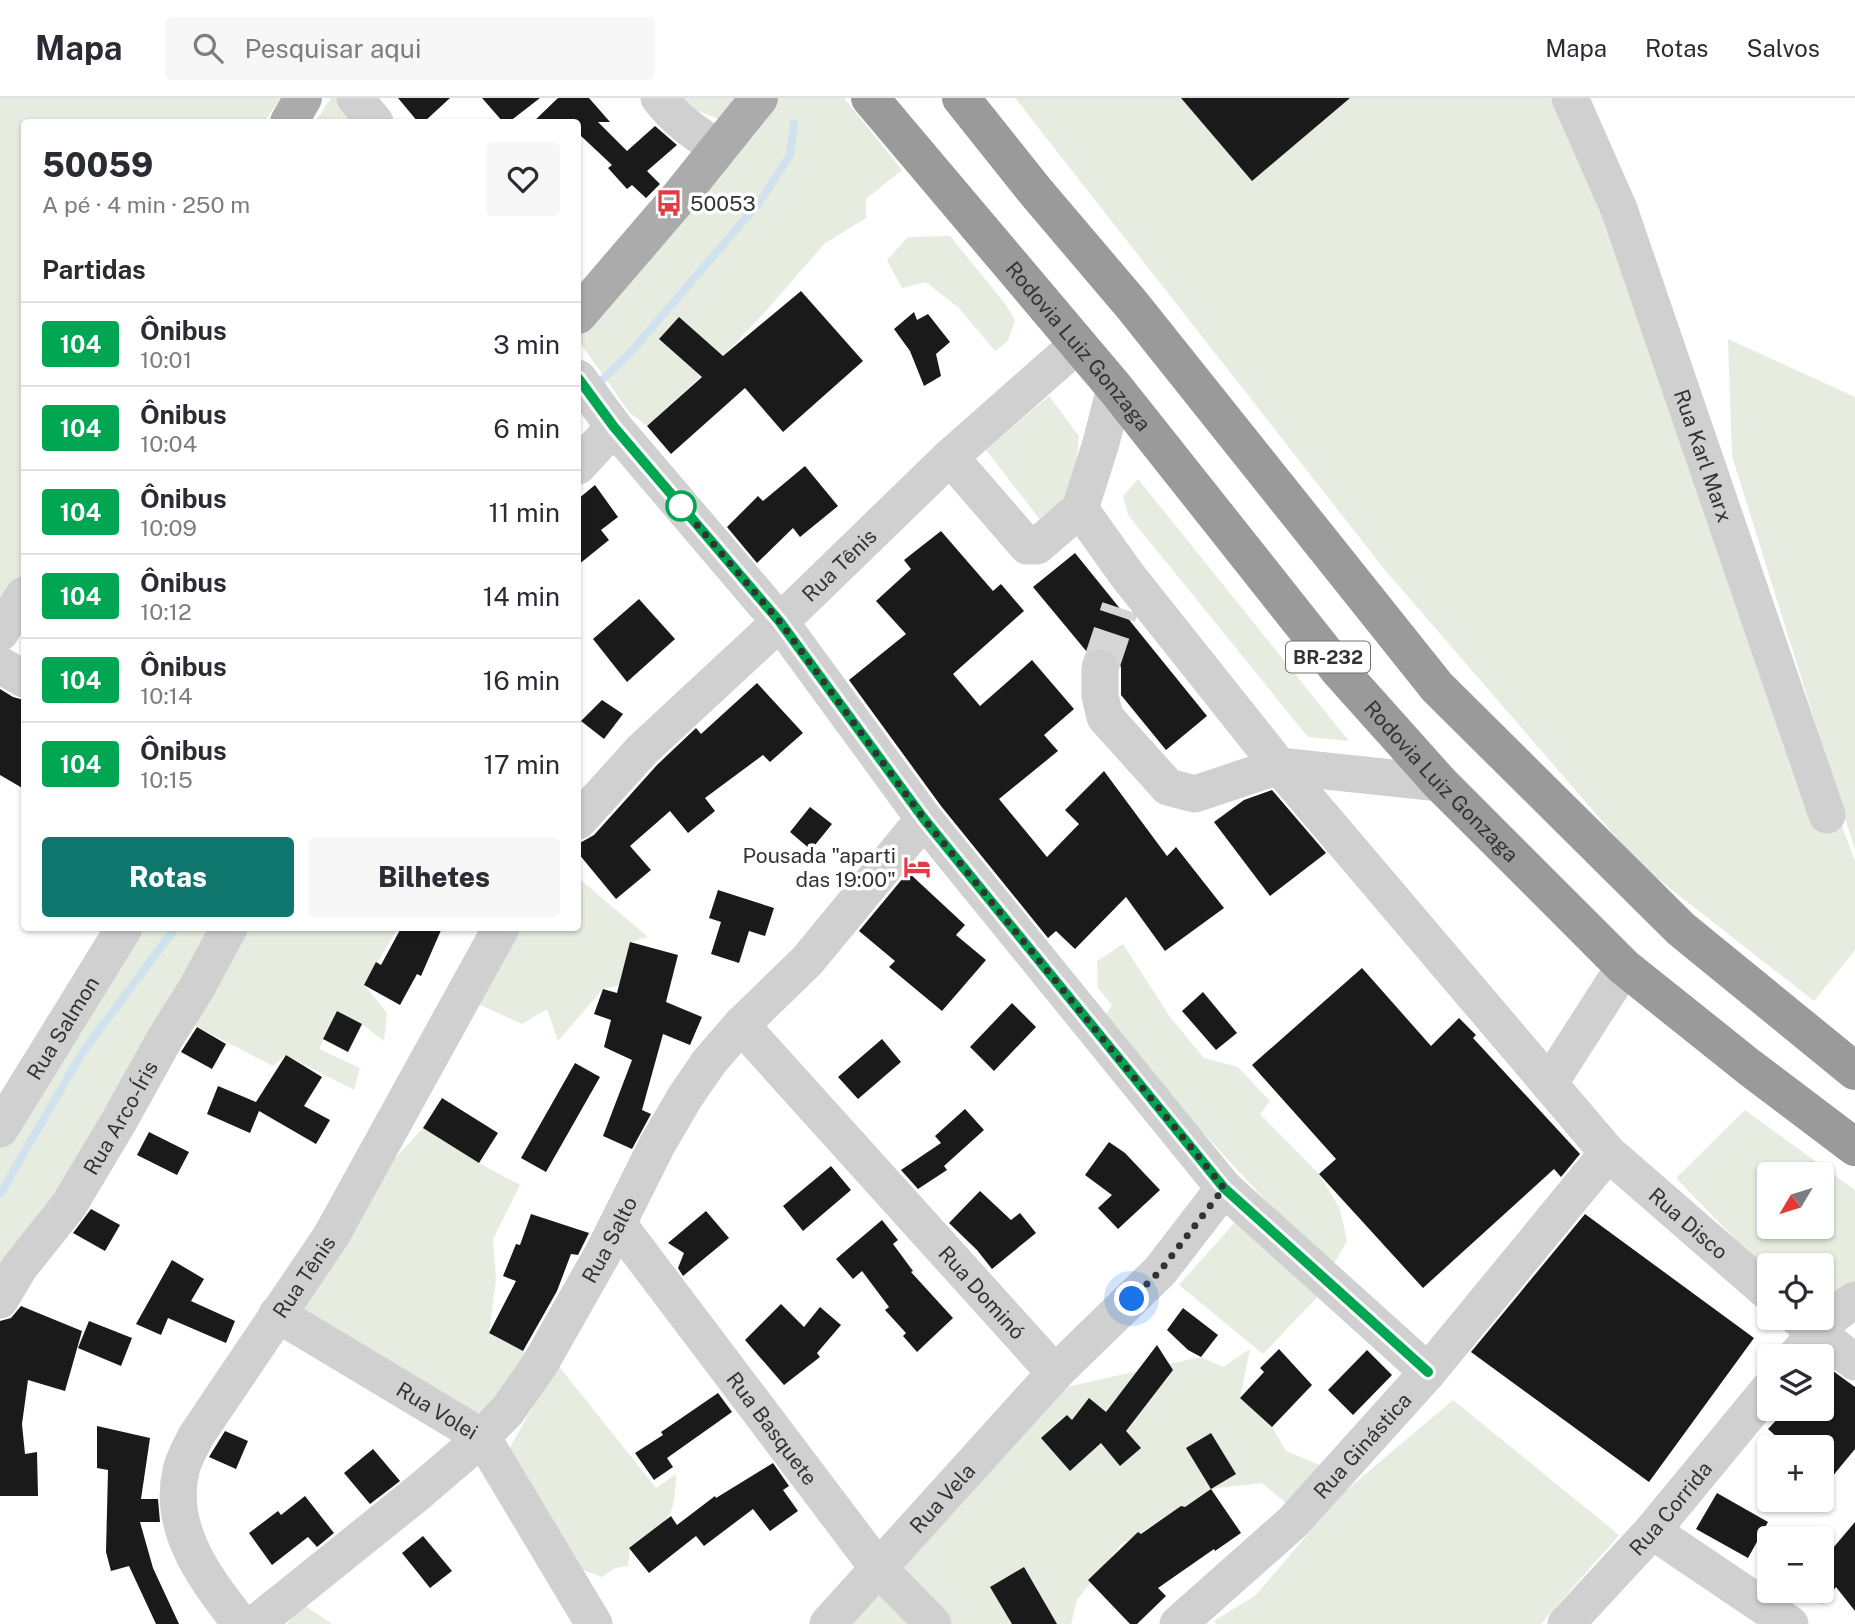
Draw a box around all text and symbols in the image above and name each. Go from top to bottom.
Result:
search box [165,17,655,80]
text: Mapa [35,29,123,67]
icon: search [189,29,227,67]
text: Pesquisar aqui [245,33,421,64]
text: Mapa [1545,34,1607,62]
text: Rotas [1645,34,1708,62]
text: Salvos [1746,34,1820,62]
button: heart [486,142,560,216]
text: 50059 [42,146,153,184]
bus stop icon: 50053 [654,188,684,218]
text: A pé · 4 min · 250 m [42,191,250,218]
place label: 50053 [690,191,756,216]
text: Partidas [42,254,146,285]
street label: Rodovia Luiz Gonzaga [1001,256,1156,436]
text: Ônibus [140,315,227,346]
text: 3 min [493,329,560,360]
text: 104 [60,330,101,358]
text: 10:01 [140,346,192,373]
street label: Rua Karl Marx [1669,386,1738,525]
text: Ônibus [140,399,227,430]
text: 6 min [493,413,560,444]
text: 104 [60,414,101,442]
text: 10:04 [140,430,197,457]
text: Ônibus [140,483,227,514]
unlabelled marker [666,491,696,521]
text: 11 min [488,497,560,528]
text: 104 [60,498,101,526]
text: 10:09 [140,514,197,541]
street label: Rua Tênis [797,523,881,606]
text: Ônibus [140,567,227,598]
text: 14 min [483,581,560,612]
text: 104 [60,582,101,610]
text: 10:12 [140,598,192,625]
road number: BR-232 [1286,642,1370,672]
text: Ônibus [140,651,227,682]
text: 16 min [483,665,560,696]
text: 104 [60,666,101,694]
text: 10:14 [140,682,192,709]
street label: Rodovia Luiz Gonzaga [1359,695,1524,867]
text: Ônibus [140,735,227,766]
text: 17 min [483,749,560,780]
text: 104 [60,750,101,778]
text: 10:15 [140,766,193,793]
button: Rotas [42,837,294,917]
button: Bilhetes [308,837,560,917]
place label: Pousada "aparti das 19:00" [743,843,896,892]
hotel icon: Pousada "aparti das 19:00" [902,852,932,882]
street label: Rua Salmon [21,971,104,1084]
street label: Rua Arco-Íris [78,1056,163,1179]
north arrow [1757,1162,1834,1239]
map controls [1757,1162,1834,1603]
street label: Rua Disco [1644,1182,1733,1264]
street label: Rua Salto [576,1192,642,1287]
street label: Rua Tênis [267,1231,340,1323]
street label: Rua Dominó [934,1240,1031,1344]
button: locate [1757,1253,1834,1330]
your location [1114,1281,1149,1316]
button: layers [1757,1344,1834,1421]
street label: Rua Basquete [722,1367,823,1490]
street label: Rua Volei [392,1376,483,1444]
street label: Rua Ginástica [1308,1387,1416,1503]
button: + [1757,1435,1834,1512]
street label: Rua Corrida [1624,1456,1717,1560]
street label: Rua Vela [904,1458,980,1538]
button: − [1757,1526,1834,1603]

